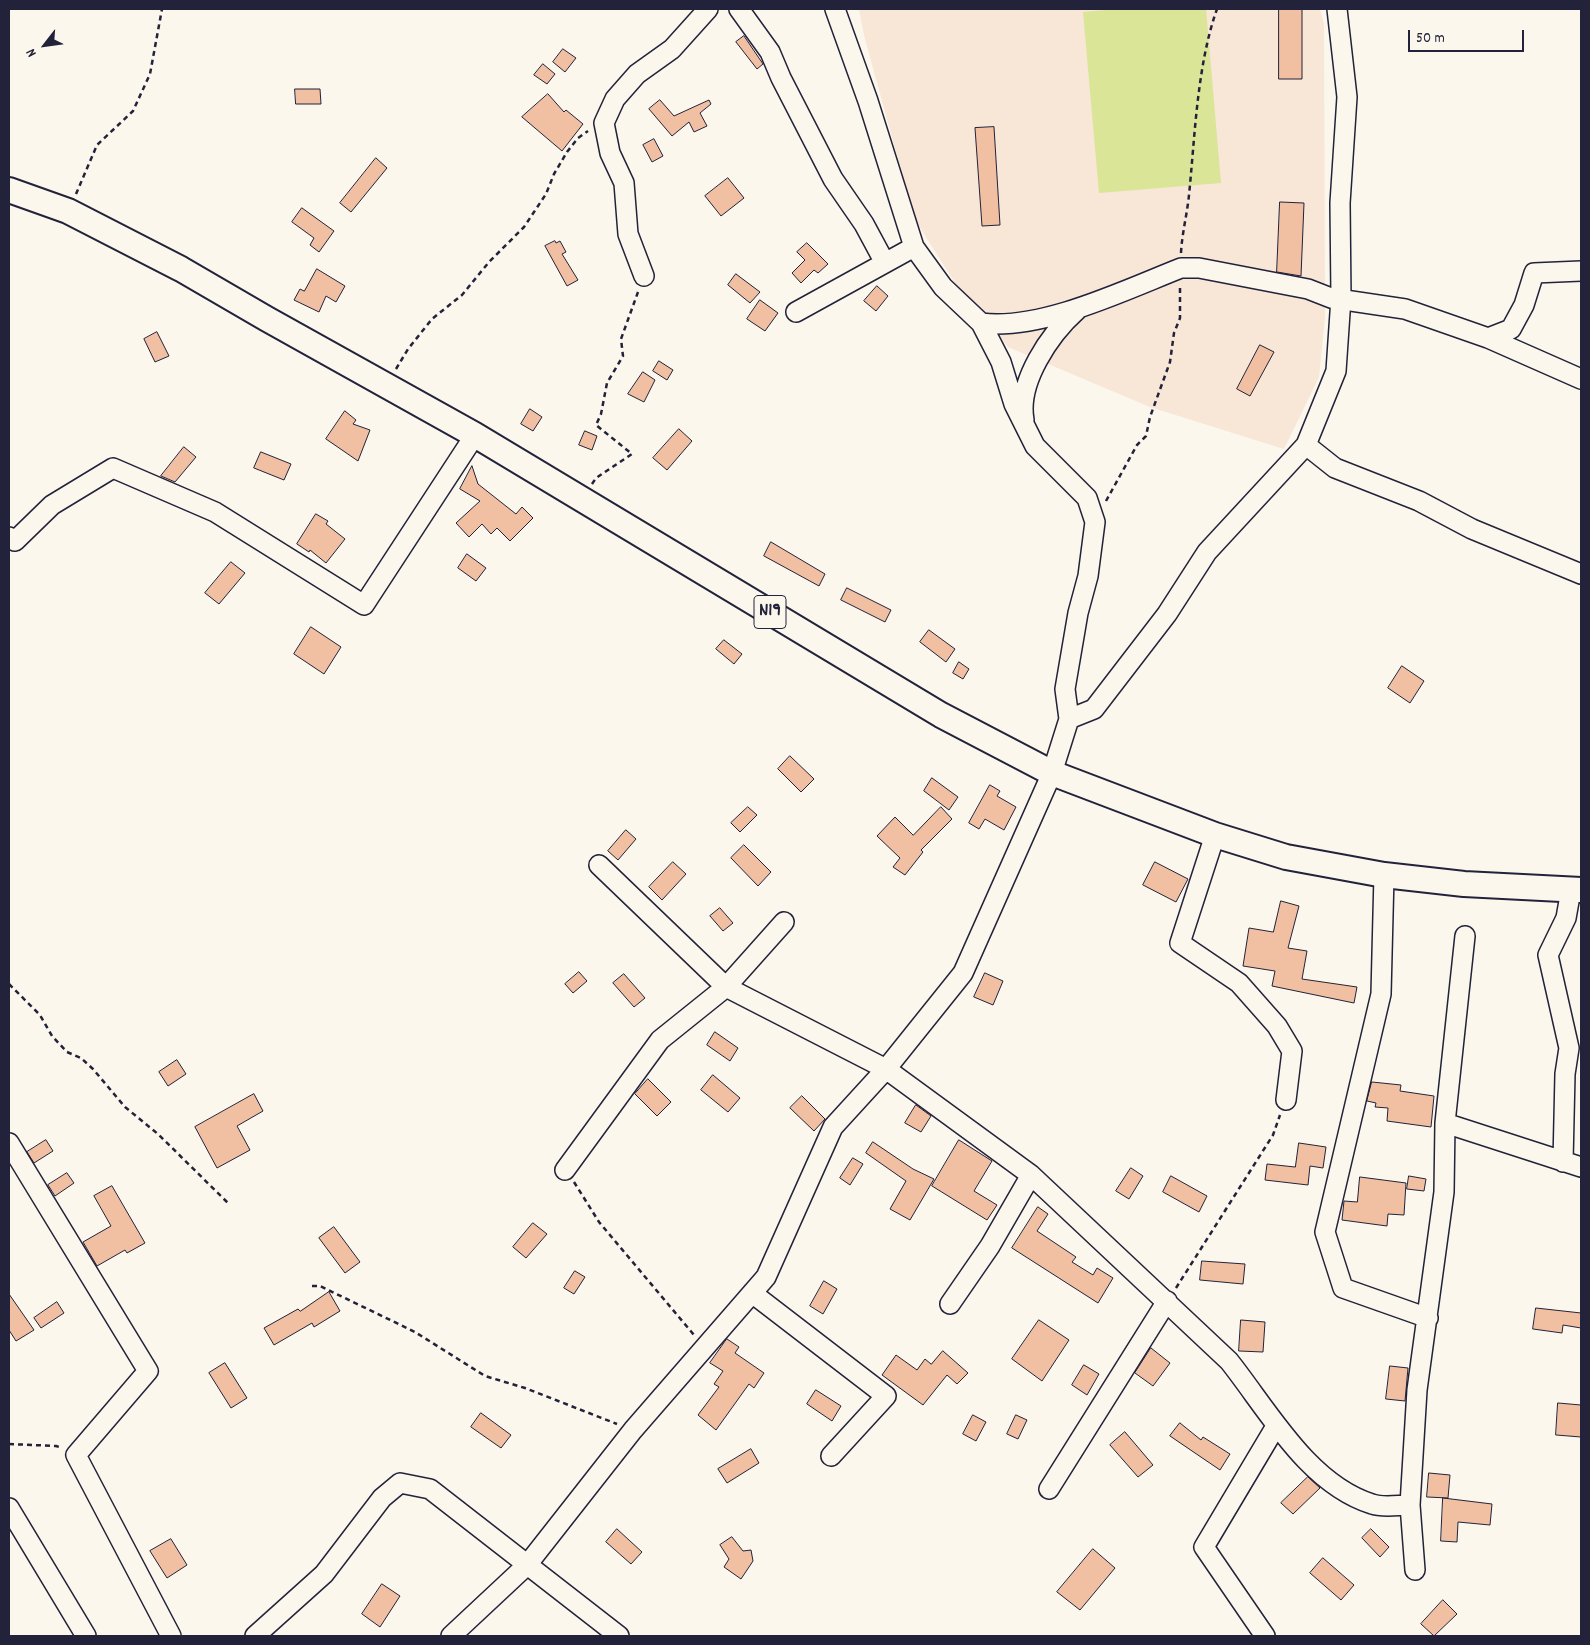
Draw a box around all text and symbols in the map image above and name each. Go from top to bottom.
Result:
north arrow [20,20,70,70]
scale bar [1410,20,1526,52]
text: 50 m [1416,28,1445,50]
text: N [22,45,42,61]
road number: N19 [754,596,786,628]

